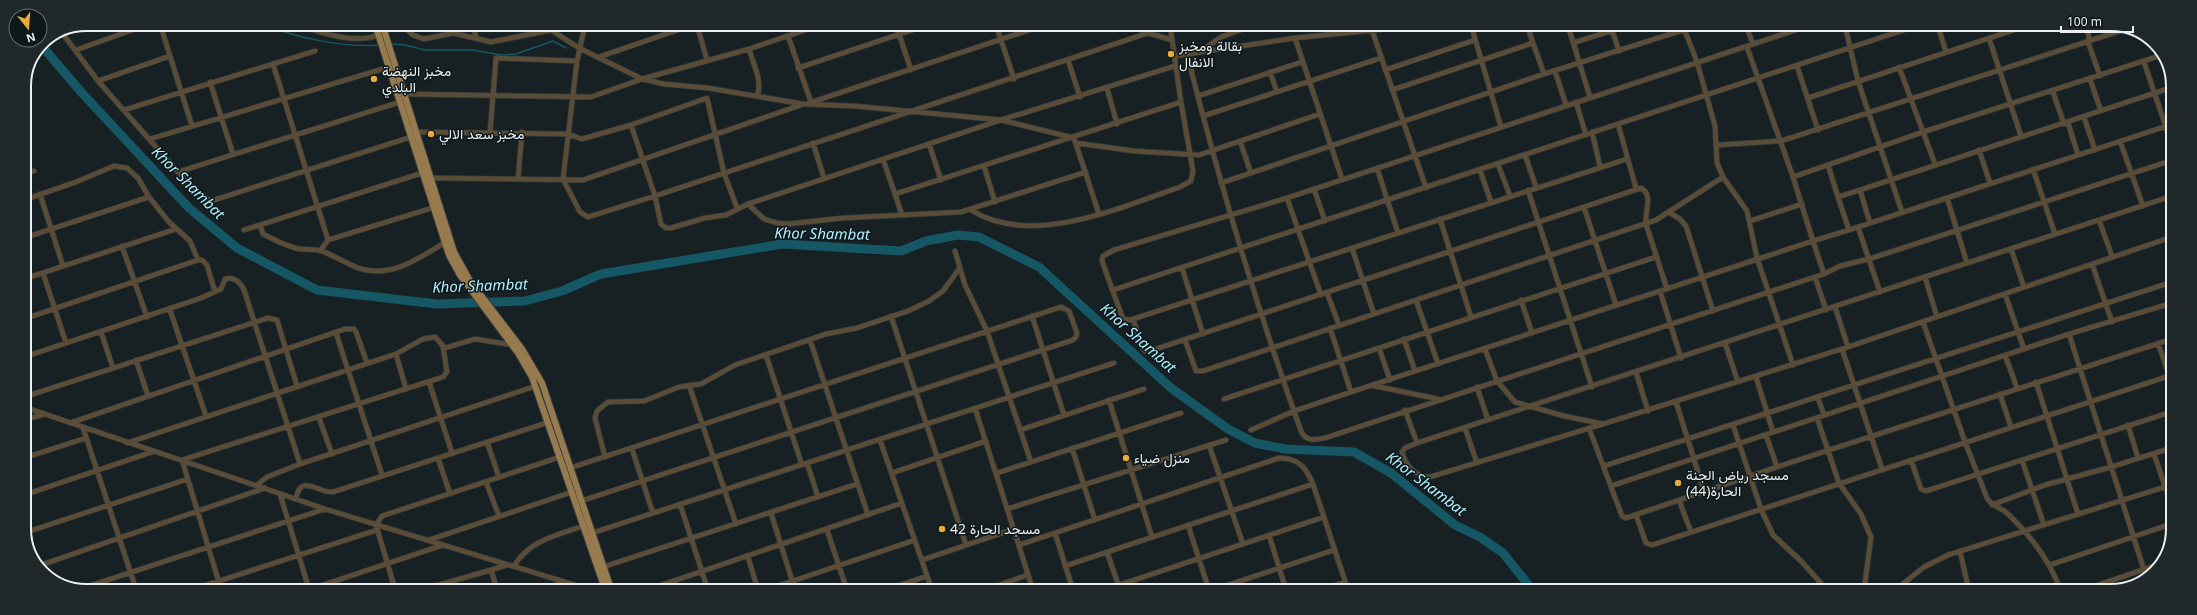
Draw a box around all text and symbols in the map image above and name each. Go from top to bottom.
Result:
north arrow [8,8,48,48]
scale bar [2061,8,2133,34]
text: 100 m [2067,13,2102,30]
text: N [25,30,38,47]
place label: بقالة ومخبز الانفال [1178,36,1242,72]
marker: بقالة ومخبز الانفال [1166,49,1176,59]
place label: مخبز النهضة البلدي [382,61,451,99]
marker: مخبز النهضة البلدي [369,74,379,84]
place label: مخبز سعد الالي [439,124,524,146]
marker: مخبز سعد الالي [426,129,436,139]
water label: Khor Shambat [148,141,230,224]
water label: Khor Shambat [774,222,871,244]
water label: Khor Shambat [432,273,529,297]
water label: Khor Shambat [1096,298,1182,377]
water label: Khor Shambat [1382,446,1472,521]
place label: منزل ضياء [1134,448,1190,468]
marker: منزل ضياء [1121,453,1131,463]
place label: مسجد رياض الجنة الحارة(44) [1686,465,1789,500]
marker: مسجد رياض الجنة الحارة(44) [1673,478,1683,488]
place label: مسجد الحارة 42 [950,519,1040,538]
marker: مسجد الحارة 42 [937,524,947,534]

